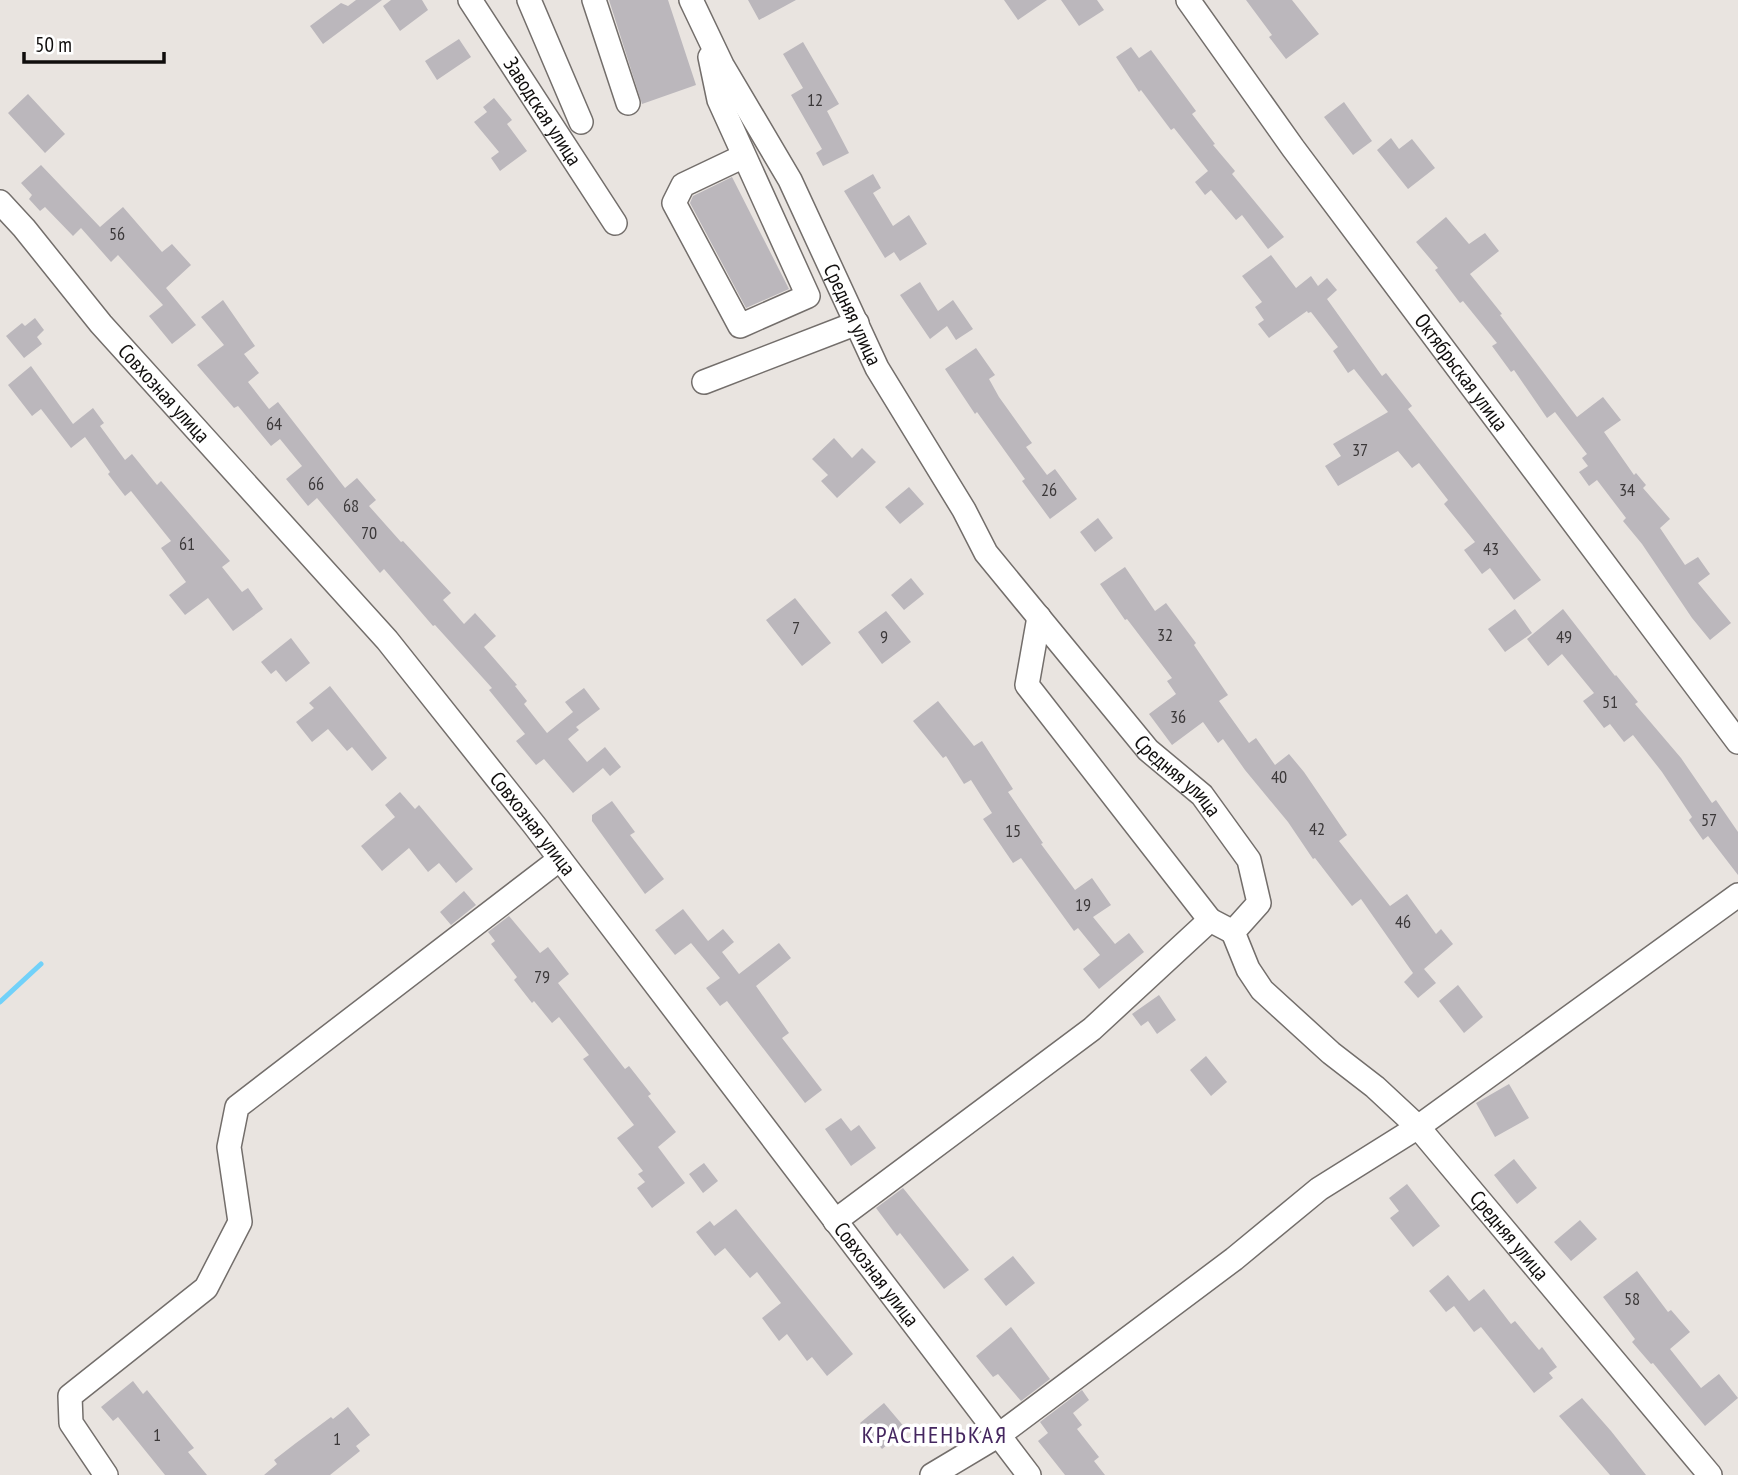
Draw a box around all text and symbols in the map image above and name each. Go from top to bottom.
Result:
scale bar [24,21,164,65]
text: 50 m [35,31,72,58]
street label: Заводская улица [498,52,588,171]
house number: 12 [807,88,823,111]
house number: 56 [109,222,125,245]
street label: Средняя улица [818,259,888,370]
street label: Октябрьская улица [1409,308,1514,436]
street label: Совхозная улица [112,338,216,448]
house number: 64 [266,412,282,435]
house number: 37 [1352,438,1368,461]
house number: 66 [308,472,324,495]
house number: 26 [1041,478,1057,501]
house number: 34 [1619,478,1635,501]
house number: 68 [343,494,359,517]
house number: 70 [361,521,377,544]
house number: 61 [179,532,195,555]
house number: 43 [1483,537,1499,560]
house number: 7 [792,616,800,639]
house number: 32 [1157,623,1173,646]
house number: 9 [880,625,888,648]
house number: 49 [1556,625,1572,648]
house number: 51 [1602,690,1618,713]
house number: 36 [1170,705,1186,728]
street label: Средняя улица [1128,729,1227,822]
house number: 40 [1271,765,1287,788]
street label: Совхозная улица [484,766,582,881]
house number: 57 [1701,808,1717,831]
house number: 42 [1309,817,1325,840]
house number: 15 [1005,819,1021,842]
house number: 19 [1075,893,1091,916]
house number: 46 [1395,910,1411,933]
house number: 79 [534,965,550,988]
street label: Средняя улица [1464,1185,1555,1286]
street label: Совхозная улица [828,1216,925,1332]
house number: 58 [1624,1287,1640,1310]
district label: КРАСНЕНЬКАЯ [862,1419,1008,1450]
house number: 1 [153,1423,161,1446]
house number: 1 [333,1427,341,1450]

